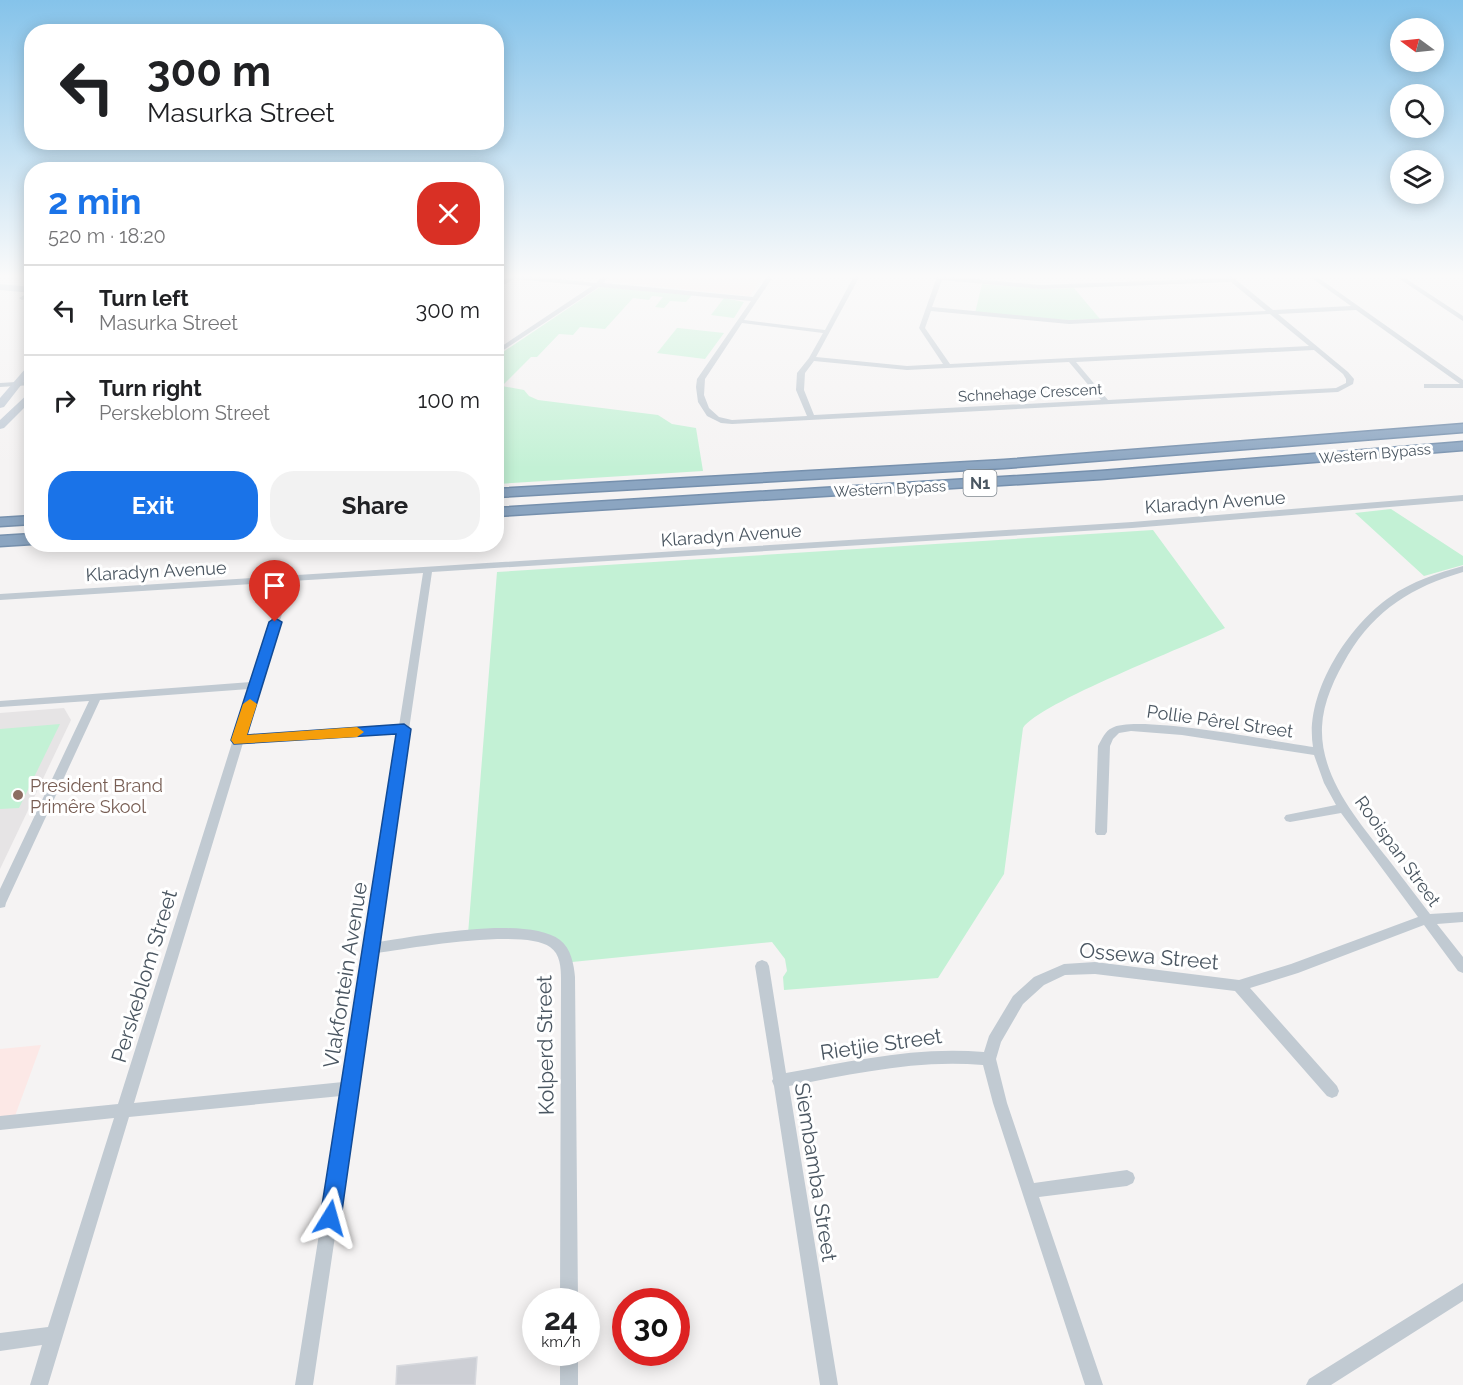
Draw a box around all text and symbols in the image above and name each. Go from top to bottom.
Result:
north arrow [1390,18,1444,72]
map controls [1390,18,1444,204]
text: 300 m [147,47,271,96]
icon: left [48,48,126,126]
button: search [1390,84,1444,138]
text: Masurka Street [147,97,335,128]
button: layers [1390,150,1444,204]
text: 2 min [48,180,141,222]
button: close [417,182,480,245]
text: 520 m · 18:20 [48,224,166,248]
text: Turn left [99,285,189,311]
icon: left [48,294,81,327]
text: 300 m [415,297,480,323]
text: Masurka Street [99,311,238,335]
text: Turn right [99,375,202,401]
street label: Schnehage Crescent [957,380,1103,406]
icon: right [48,384,81,417]
text: 100 m [418,387,480,413]
text: Perskeblom Street [99,401,270,425]
street label: Western Bypass [1318,440,1432,468]
road number: N1 [964,470,996,496]
button: Exit [48,471,258,540]
button: Share [270,471,480,540]
street label: Western Bypass [833,477,947,501]
street label: Klaradyn Avenue [1144,487,1286,517]
street label: Klaradyn Avenue [660,520,802,550]
street label: Klaradyn Avenue [85,557,227,585]
pin [249,560,300,622]
icon: arrive [258,569,291,602]
street label: Pollie Pêrel Street [1145,700,1295,742]
place label: President Brand Primêre Skool [30,775,163,817]
marker: President Brand Primêre Skool [11,788,25,802]
street label: Rooispan Street [1351,792,1445,910]
street label: Vlakfontein Avenue [318,880,372,1070]
street label: Perskeblom Street [106,886,182,1066]
street label: Ossewa Street [1078,937,1220,975]
street label: Kolperd Street [531,975,559,1115]
street label: Rietjie Street [819,1023,943,1065]
street label: Siembamba Street [790,1081,842,1263]
position arrow [298,1186,362,1250]
speed limit sign: 30 [612,1288,690,1366]
text: 24 [544,1302,578,1337]
text: km/h [541,1333,581,1351]

